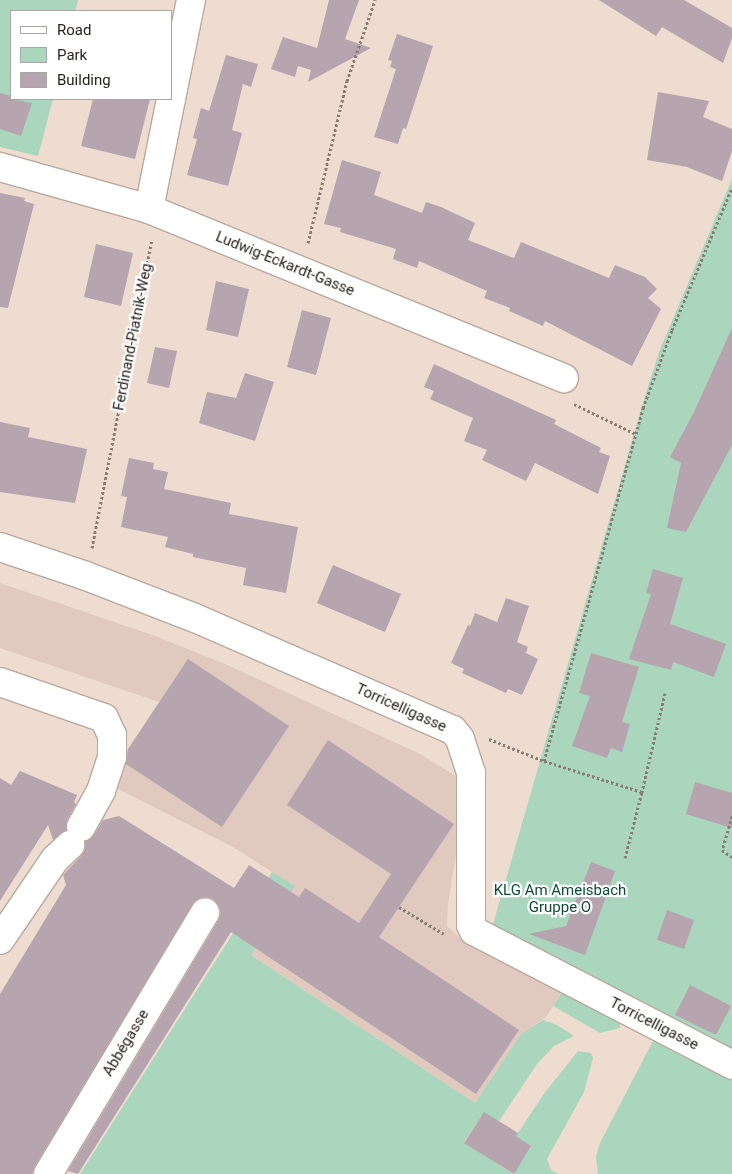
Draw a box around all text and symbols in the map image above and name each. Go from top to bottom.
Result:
legend [10,10,172,100]
text: Road [57,21,91,39]
text: Park [57,46,87,64]
text: Building [57,71,111,89]
street label: Ludwig-Eckardt-Gasse [213,228,357,300]
street label: Ferdinand-Piatnik-Weg [110,262,156,412]
street label: Torricelligasse [353,680,449,736]
park label: KLG Am Ameisbach Gruppe O [494,881,626,916]
street label: Torricelligasse [607,994,701,1054]
street label: Abbégasse [99,1006,153,1080]

